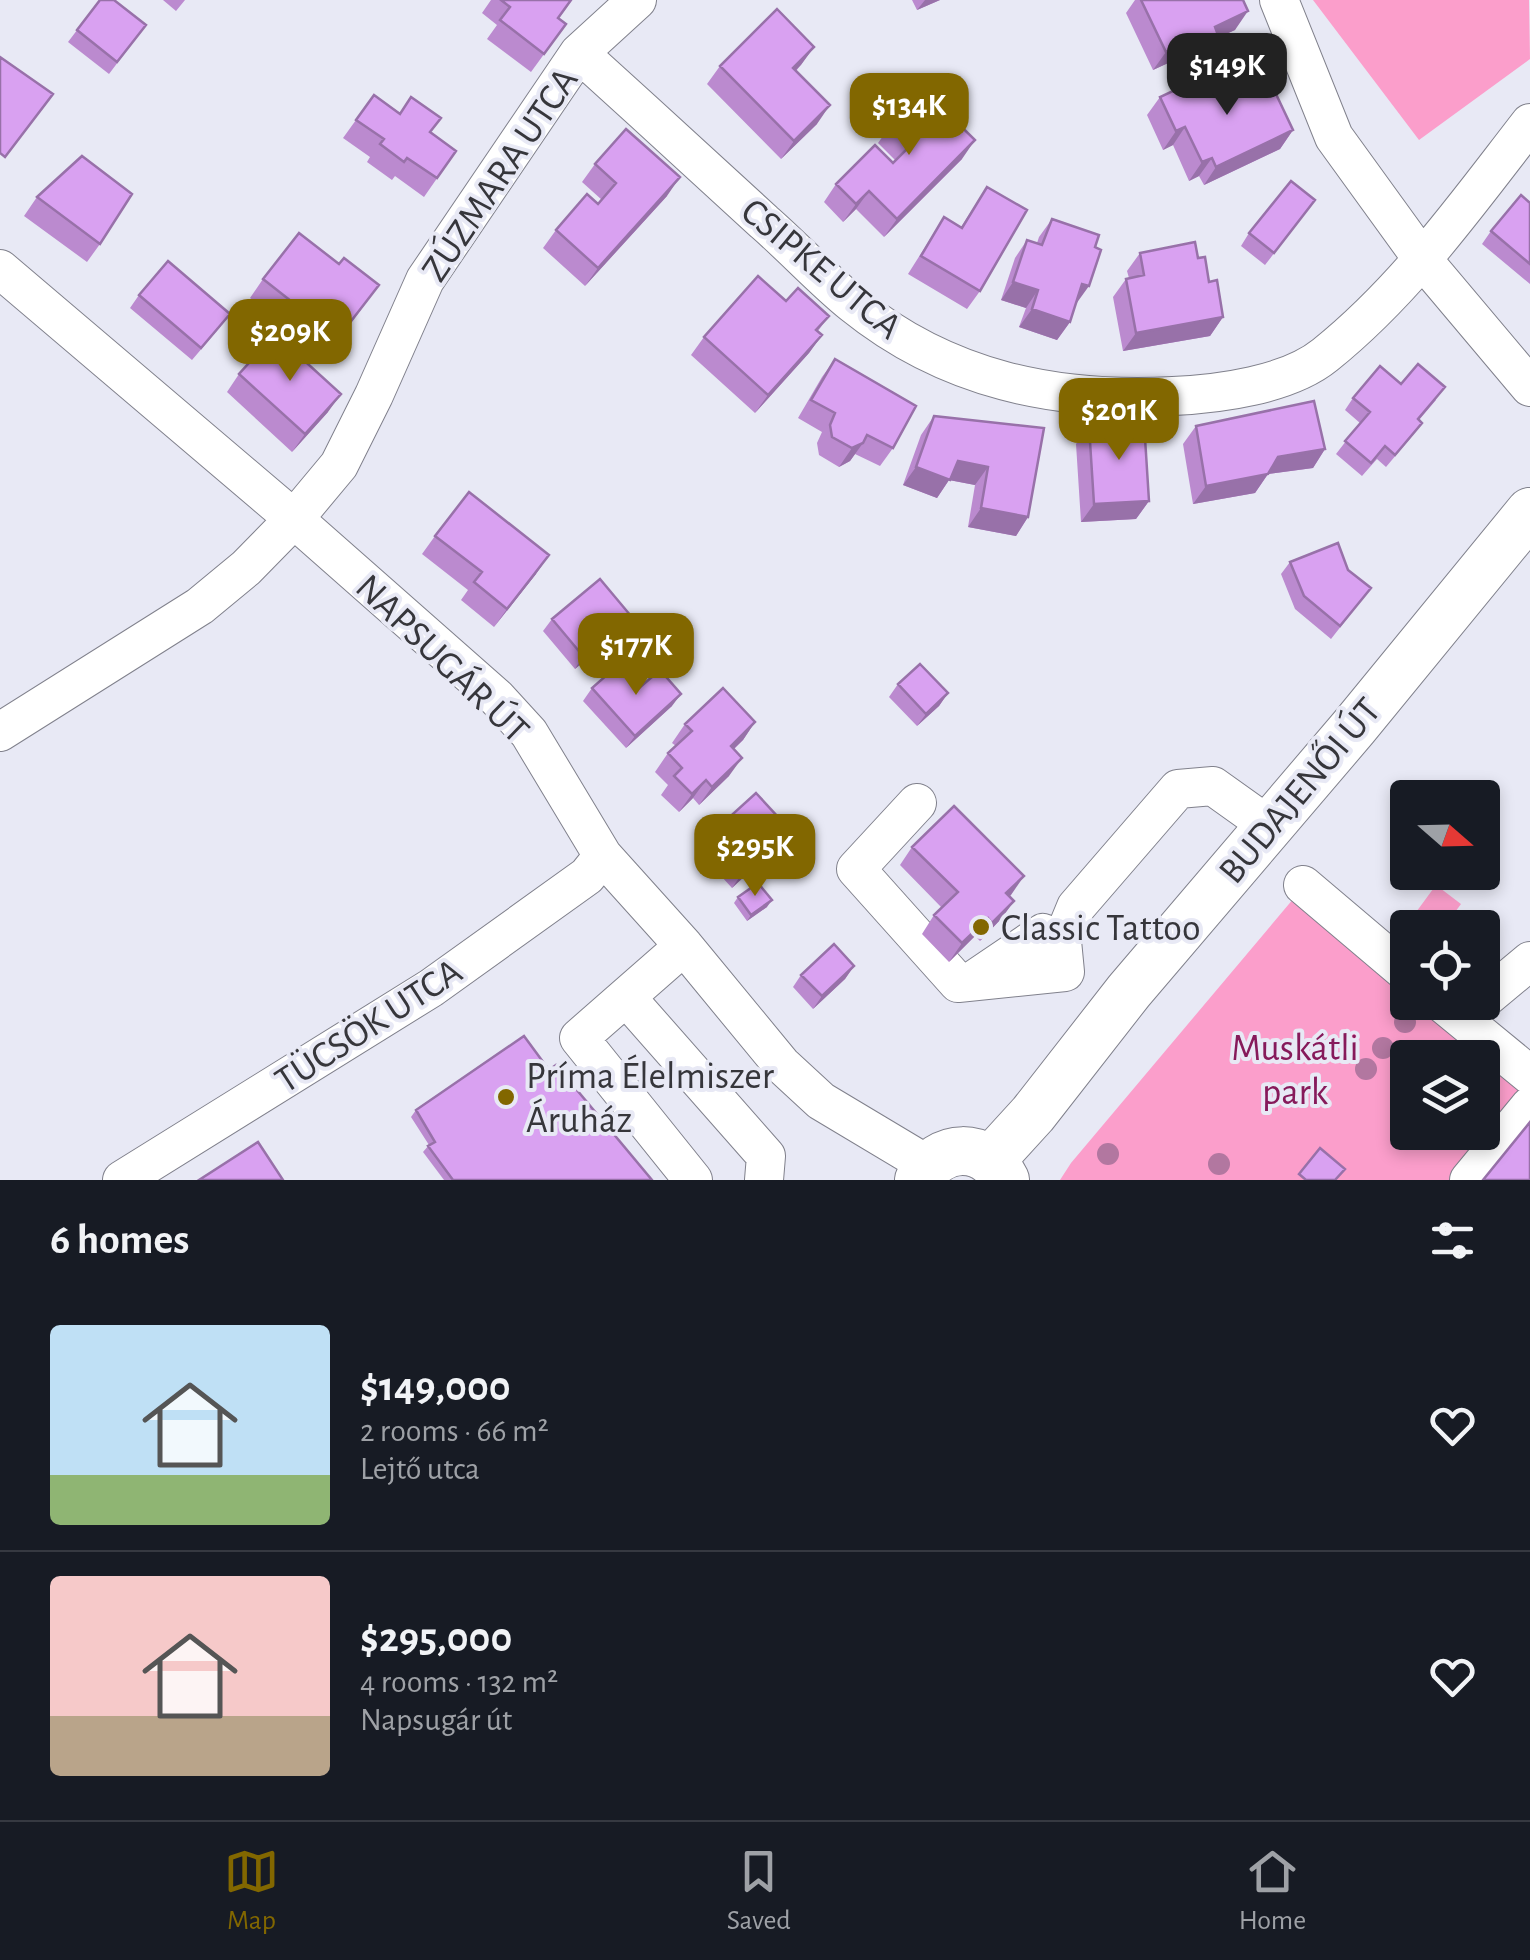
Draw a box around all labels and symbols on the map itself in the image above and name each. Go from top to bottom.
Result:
pin: $149K [1157,33,1297,118]
street label: ZÚZMARA UTCA [412,60,586,288]
pin: $134K [839,73,979,158]
street label: CSIPKE UTCA [734,192,908,347]
pin: $209K [220,299,360,384]
pin: $201K [1049,378,1189,463]
street label: NAPSUGÁR ÚT [348,565,538,751]
pin: $177K [566,613,706,698]
street label: BUDAJENŐI ÚT [1209,689,1389,891]
north arrow [1390,780,1500,890]
pin: $295K [685,814,825,899]
place label: Classic Tattoo [1001,910,1201,948]
marker: Classic Tattoo [970,916,992,938]
street label: TÜCSÖK UTCA [267,950,469,1101]
park label: Muskátli park [1231,1030,1359,1112]
place label: Príma Élelmiszer Áruház [526,1054,775,1140]
marker: Príma Élelmiszer Áruház [495,1086,517,1108]

